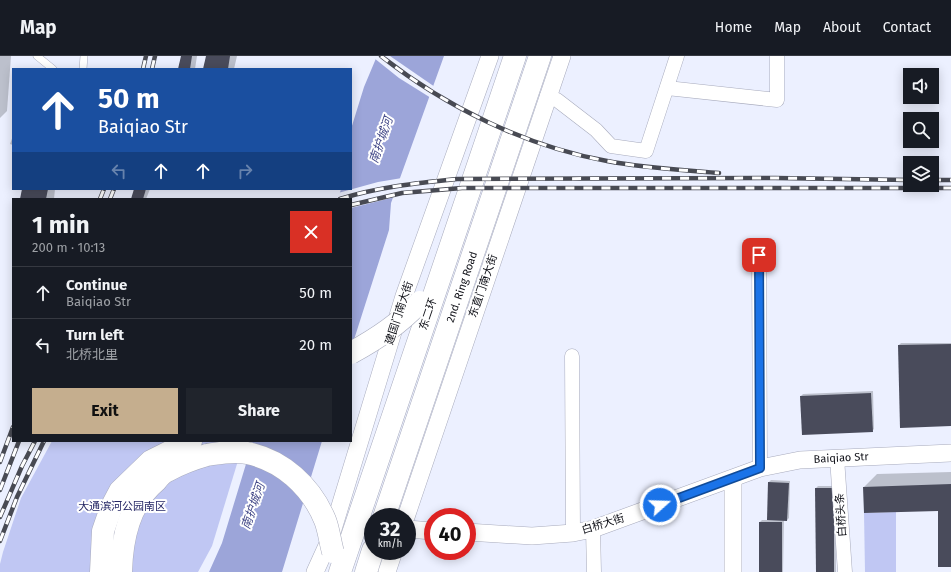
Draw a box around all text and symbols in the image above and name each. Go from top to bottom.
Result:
text: Map [20,16,57,39]
text: Home [715,19,752,36]
text: Map [774,19,801,36]
text: About [823,19,861,36]
text: Contact [883,19,931,36]
map controls [903,68,939,192]
button: sound [903,68,939,104]
text: 50 m [98,82,160,115]
icon: ahead [32,84,84,136]
button: search [903,112,939,148]
water label: 南护城河 [367,113,396,165]
text: Baiqiao Str [98,116,188,138]
button: layers [903,156,939,192]
icon: left [108,160,130,182]
icon: ahead [150,160,172,182]
icon: ahead [192,160,214,182]
icon: right [234,160,256,182]
text: 1 min [32,211,90,239]
button: close [290,211,332,253]
pin [742,238,776,272]
text: 200 m · 10:13 [32,240,105,255]
icon: arrive [748,244,770,266]
street label: 2nd. Ring Road [444,250,480,324]
street label: 东直门南大街 [466,253,500,319]
text: Continue [66,276,127,294]
street label: 建国门南大街 [383,280,415,346]
icon: ahead [32,282,54,304]
text: 50 m [299,284,332,302]
text: Baiqiao Str [66,294,131,309]
street label: 东二环 [416,296,440,332]
text: Turn left [66,326,124,344]
icon: left [32,334,54,356]
text: 20 m [299,336,332,354]
text: 北桥北里 [66,347,118,362]
button: Exit [32,388,178,434]
button: Share [186,388,332,434]
street label: Baiqiao Str [813,450,870,466]
water label: 南护城河 [239,479,268,531]
position arrow [639,484,681,526]
street label: 白桥头条 [833,493,849,537]
park label: 大通滨河公园南区 [78,500,166,513]
speed limit sign: 40 [424,508,476,560]
street label: 白桥大街 [580,511,626,537]
text: 32 [380,517,400,541]
text: km/h [378,538,402,550]

